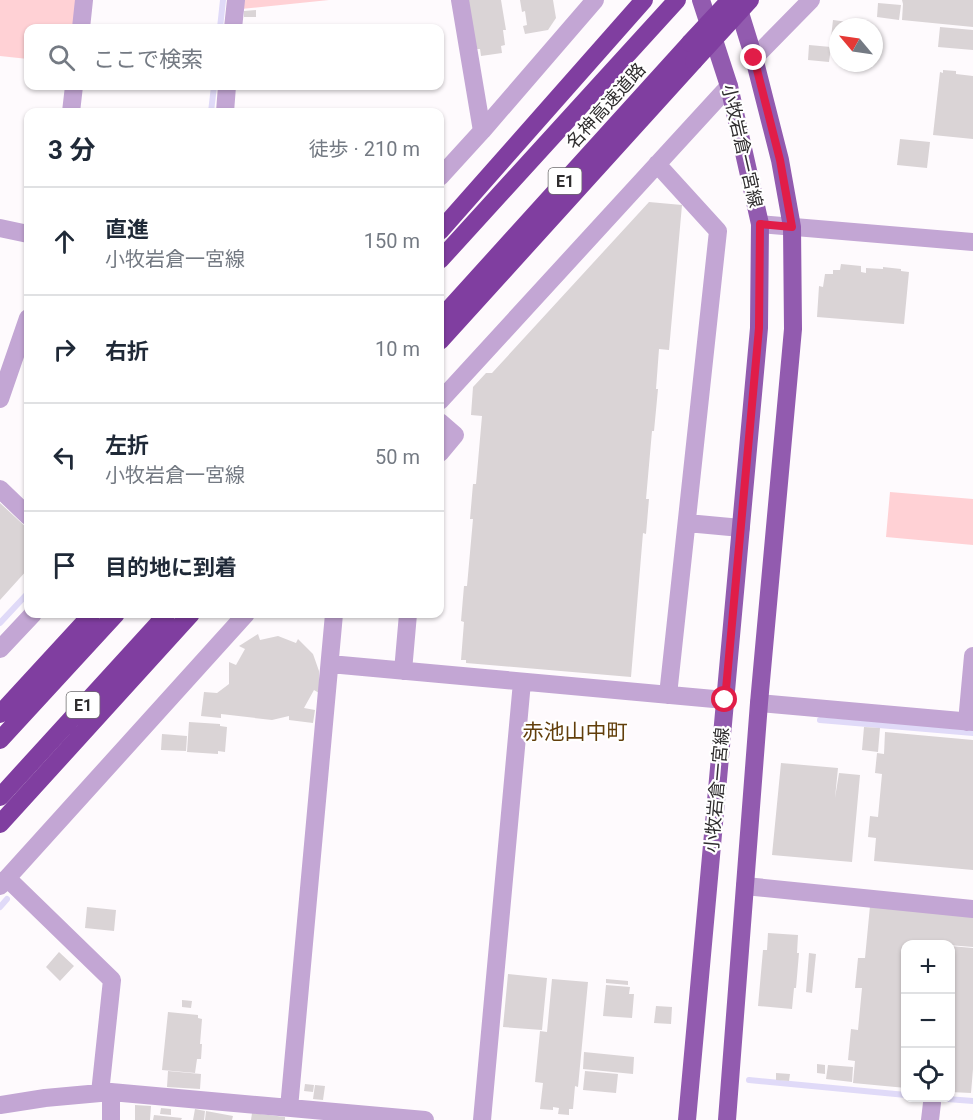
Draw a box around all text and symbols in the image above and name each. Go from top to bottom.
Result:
north arrow [829,18,883,72]
search box [24,24,444,90]
icon: search [45,41,78,74]
route end [740,44,766,70]
text: ここで検索 [93,47,203,72]
street label: 名神高速道路 [562,59,650,153]
street label: 小牧岩倉一宮線 [718,82,767,210]
text: 3 分 [48,135,95,165]
text: 徒歩 · 210 m [309,137,420,161]
road number: E1 [548,168,582,194]
text: 直進 [105,217,149,242]
icon: ahead [48,225,81,258]
text: 150 m [364,229,420,253]
text: 小牧岩倉一宮線 [105,247,245,271]
icon: right [48,333,81,366]
text: 10 m [375,337,420,361]
text: 右折 [105,339,149,364]
text: 左折 [105,433,149,458]
icon: left [48,441,81,474]
text: 50 m [375,445,420,469]
text: 小牧岩倉一宮線 [105,463,245,487]
icon: arrive [48,549,81,582]
text: 目的地に到着 [105,555,237,580]
route start [711,686,737,712]
road number: E1 [66,692,100,718]
district label: 赤池山中町 [523,720,628,744]
street label: 小牧岩倉一宮線 [701,726,732,854]
map controls [901,940,955,1102]
button: + [901,940,955,994]
button: − [901,994,955,1048]
button: locate [901,1048,955,1102]

